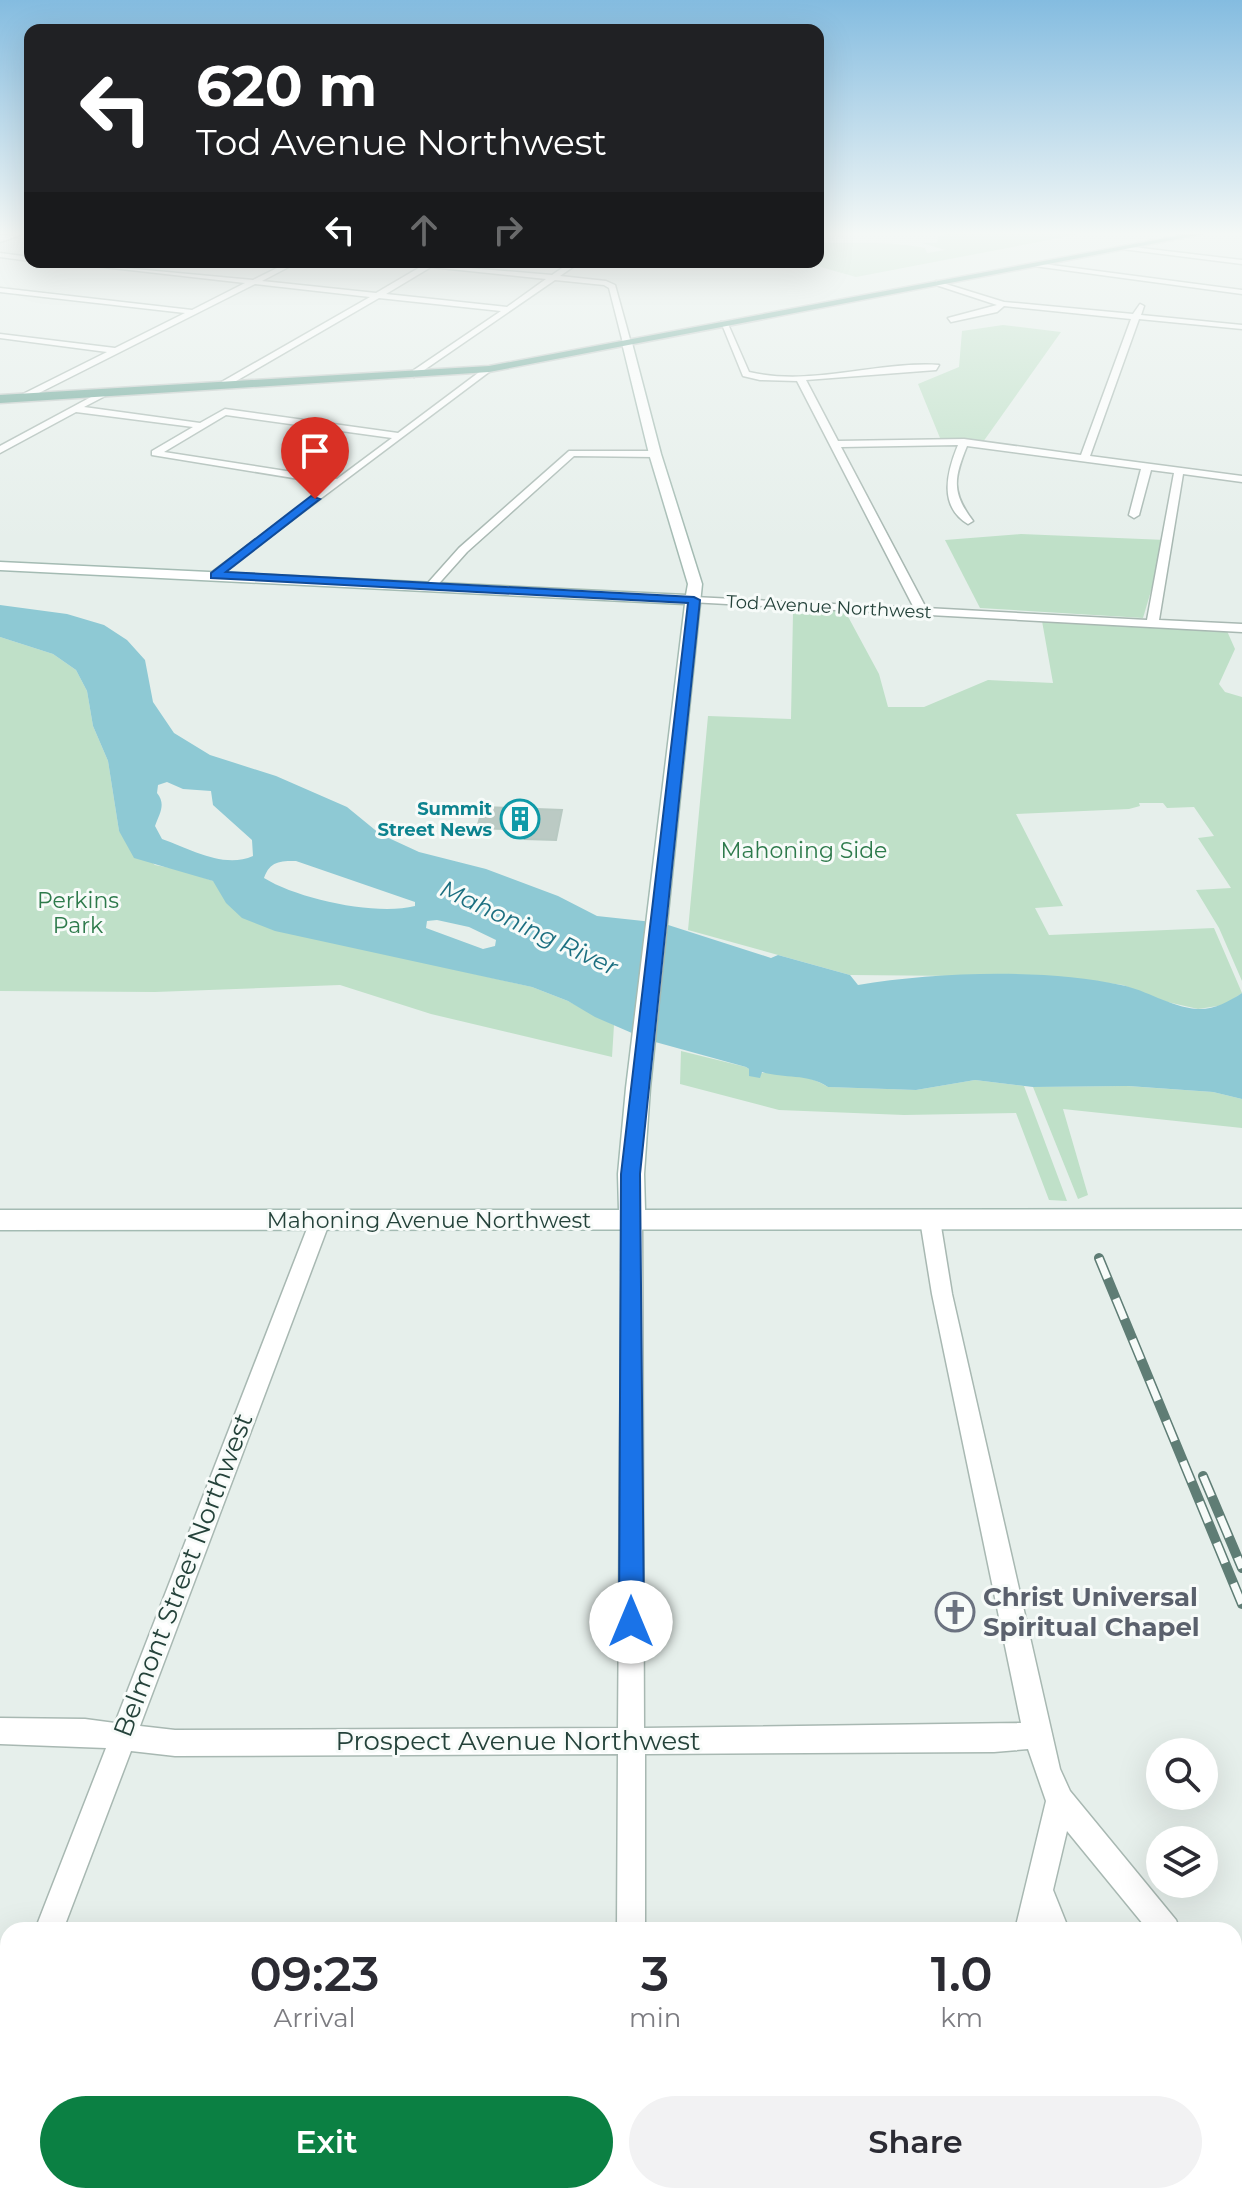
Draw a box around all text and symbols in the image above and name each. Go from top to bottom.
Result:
text: 620 m [196,52,377,120]
icon: left [64,56,168,160]
text: Tod Avenue Northwest [196,120,607,164]
icon: left [318,208,362,252]
icon: ahead [402,208,446,252]
icon: right [486,208,530,252]
pin [281,417,349,499]
icon: arrive [293,429,337,473]
street label: Tod Avenue Northwest [726,591,932,623]
place label: Summit Street News [377,798,492,841]
building icon: Summit Street News [499,798,541,840]
park label: Mahoning Side [721,837,887,864]
water label: Mahoning River [436,874,624,982]
park label: Perkins Park [37,887,119,939]
street label: Mahoning Avenue Northwest [267,1207,591,1234]
street label: Belmont Street Northwest [106,1409,260,1741]
position arrow [589,1580,673,1664]
place label: Christ Universal Spiritual Chapel [983,1581,1200,1643]
church icon: Christ Universal Spiritual Chapel [934,1591,976,1633]
street label: Prospect Avenue Northwest [335,1725,701,1757]
map controls [1146,1738,1218,1898]
button: search [1146,1738,1218,1810]
button: layers [1146,1826,1218,1898]
text: 09:23 [250,1945,380,2003]
text: 3 [641,1945,669,2003]
text: 1.0 [931,1945,992,2003]
text: Arrival [274,2002,356,2034]
text: min [629,2002,681,2034]
text: km [940,2002,983,2034]
button: Exit [40,2096,613,2188]
button: Share [629,2096,1202,2188]

